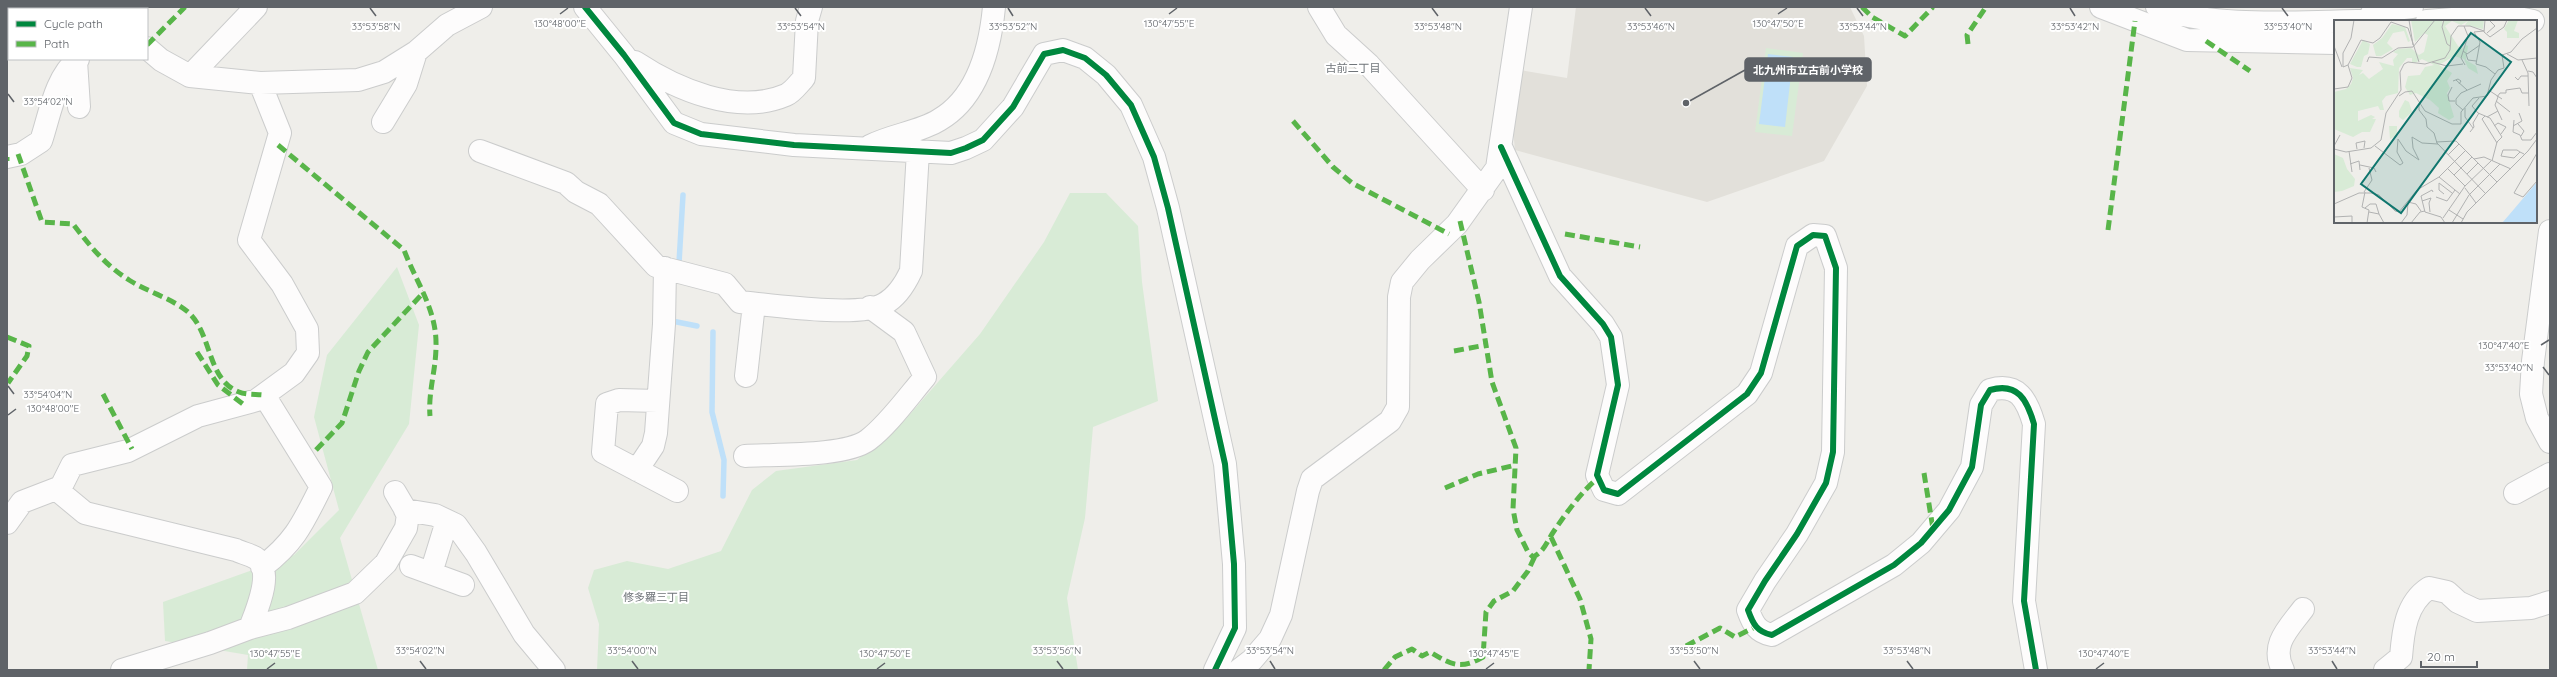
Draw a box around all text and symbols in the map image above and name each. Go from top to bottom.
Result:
legend [8,8,148,60]
text: Cycle path [44,16,103,31]
text: 130°48'00"E [534,17,586,30]
text: 130°47'55"E [1144,17,1195,30]
text: 130°47'50"E [1752,17,1804,30]
text: 33°53'58"N [352,20,400,33]
text: 33°53'54"N [777,20,825,33]
text: 33°53'52"N [989,20,1037,33]
text: 33°53'48"N [1414,20,1462,33]
text: 33°53'46"N [1627,20,1675,33]
text: 33°53'44"N [1839,20,1887,33]
text: 33°53'42"N [2051,20,2099,33]
text: 33°53'40"N [2264,20,2312,33]
inset map [2334,20,2537,223]
text: Path [44,36,69,51]
callout: 北九州市立古前小学校 [1745,58,1871,81]
district label: 古前二丁目 [1326,61,1381,75]
text: 北九州市立古前小学校 [1753,63,1863,77]
text: 33°54'02"N [23,95,73,108]
text: 130°47'40"E [2479,339,2530,352]
text: 33°53'40"N [2485,361,2533,374]
text: 33°54'04"N [24,388,72,401]
text: 130°48'00"E [27,402,79,415]
district label: 修多羅三丁目 [623,590,689,604]
scale bar [2421,643,2477,669]
text: 33°54'02"N [395,644,445,657]
text: 33°54'00"N [607,644,657,657]
text: 33°53'56"N [1033,644,1081,657]
text: 33°53'54"N [1246,644,1294,657]
text: 33°53'50"N [1670,644,1718,657]
text: 33°53'48"N [1883,644,1931,657]
text: 33°53'44"N [2308,644,2356,657]
text: 130°47'55"E [250,647,301,660]
text: 130°47'50"E [859,647,911,660]
text: 130°47'45"E [1469,647,1520,660]
text: 130°47'40"E [2079,647,2130,660]
text: 20 m [2427,649,2455,664]

